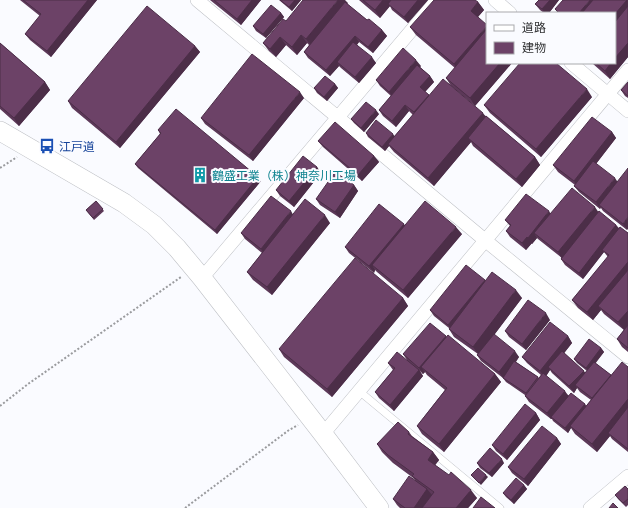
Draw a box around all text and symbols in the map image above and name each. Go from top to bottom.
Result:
legend [486,12,616,64]
text: 道路 [522,20,546,35]
text: 建物 [522,40,546,55]
bus stop icon: 江戸道 [38,137,56,155]
place label: 江戸道 [59,139,95,154]
building icon: 鶴盛工業（株）神奈川工場 [191,166,209,184]
place label: 鶴盛工業（株）神奈川工場 [212,168,356,183]

